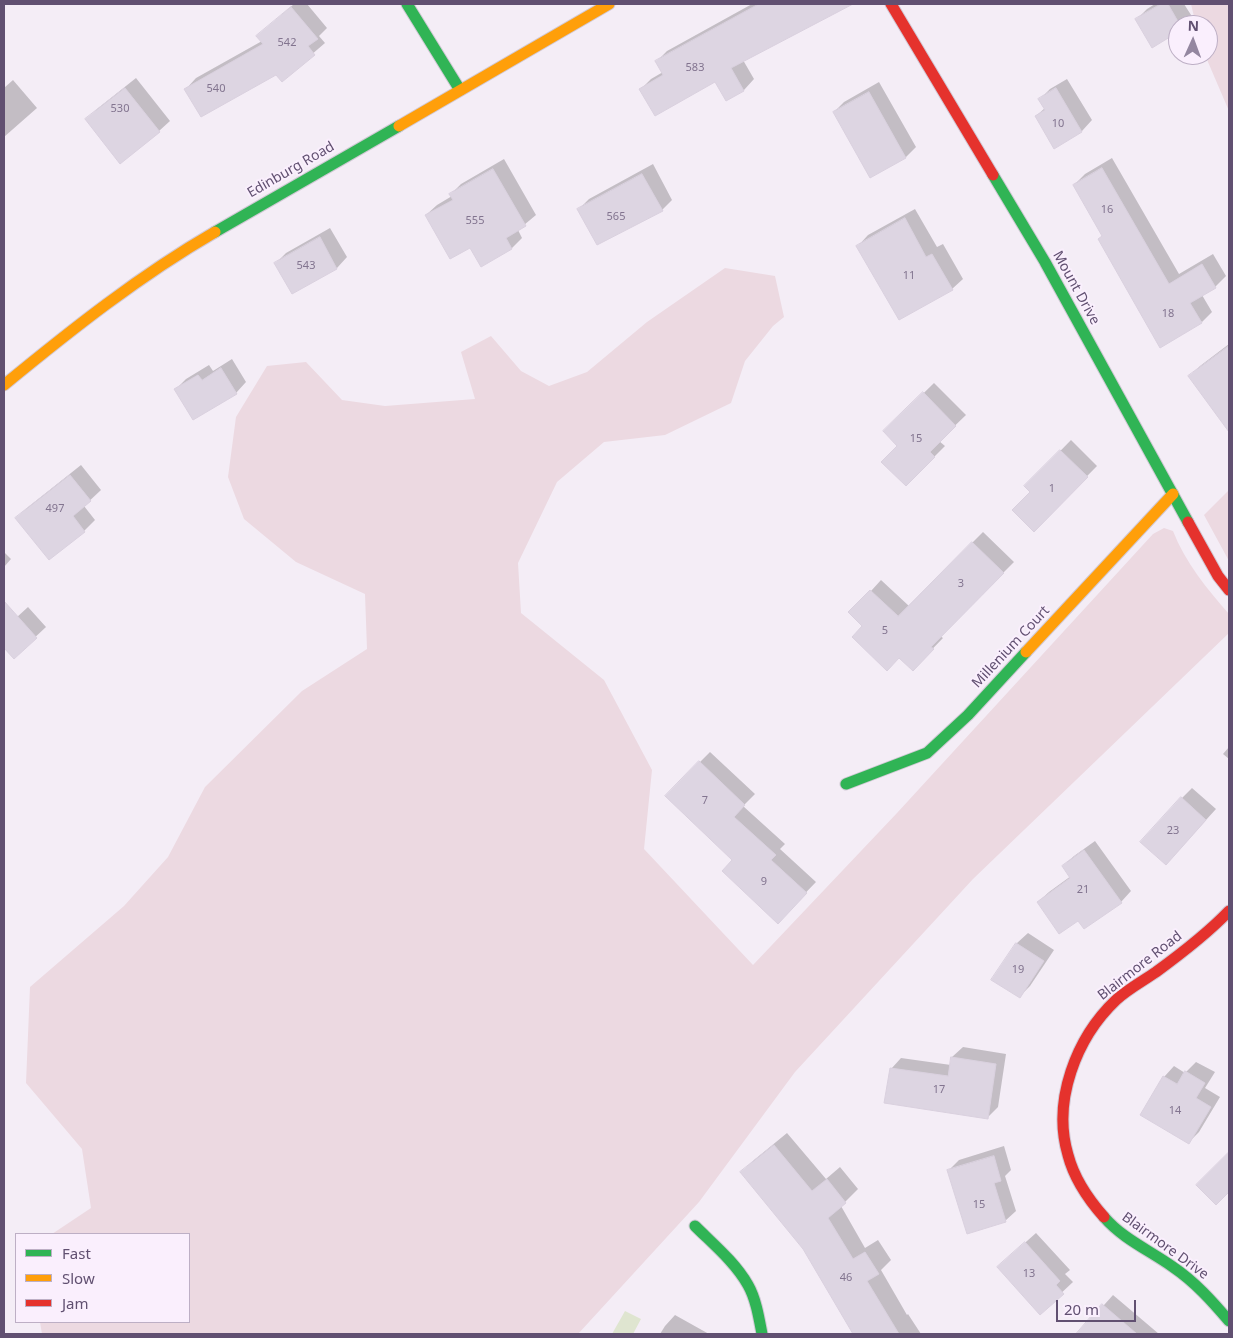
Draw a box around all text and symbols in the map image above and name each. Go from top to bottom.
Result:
north arrow [1168,15,1218,65]
text: N [1187,16,1200,35]
house number: 542 [278,36,296,50]
house number: 583 [686,61,704,75]
house number: 540 [207,82,225,96]
house number: 530 [111,102,129,116]
house number: 10 [1052,117,1064,131]
street label: Edinburg Road [245,138,337,202]
house number: 16 [1101,203,1113,217]
house number: 565 [607,210,625,224]
house number: 555 [466,214,484,228]
street label: Mount Drive [1049,248,1103,328]
house number: 543 [297,259,315,273]
house number: 11 [903,269,915,283]
house number: 18 [1162,307,1174,321]
house number: 15 [910,432,922,446]
house number: 1 [1049,482,1055,496]
house number: 497 [46,502,64,516]
house number: 3 [958,577,964,591]
street label: Millenium Court [969,603,1053,691]
house number: 5 [882,624,888,638]
house number: 7 [702,794,708,808]
house number: 23 [1167,824,1179,838]
house number: 9 [761,875,767,889]
house number: 21 [1077,883,1089,897]
street label: Blairmore Road [1095,928,1185,1004]
house number: 19 [1012,963,1024,977]
house number: 17 [933,1083,945,1097]
house number: 14 [1169,1104,1181,1118]
house number: 15 [973,1198,985,1212]
street label: Blairmore Drive [1118,1209,1212,1283]
legend [15,1233,190,1323]
text: Fast [62,1243,91,1263]
house number: 13 [1023,1267,1035,1281]
text: Slow [62,1268,95,1288]
house number: 46 [840,1271,852,1285]
scale bar [1058,1290,1138,1322]
text: Jam [62,1293,89,1313]
text: 20 m [1064,1299,1099,1319]

